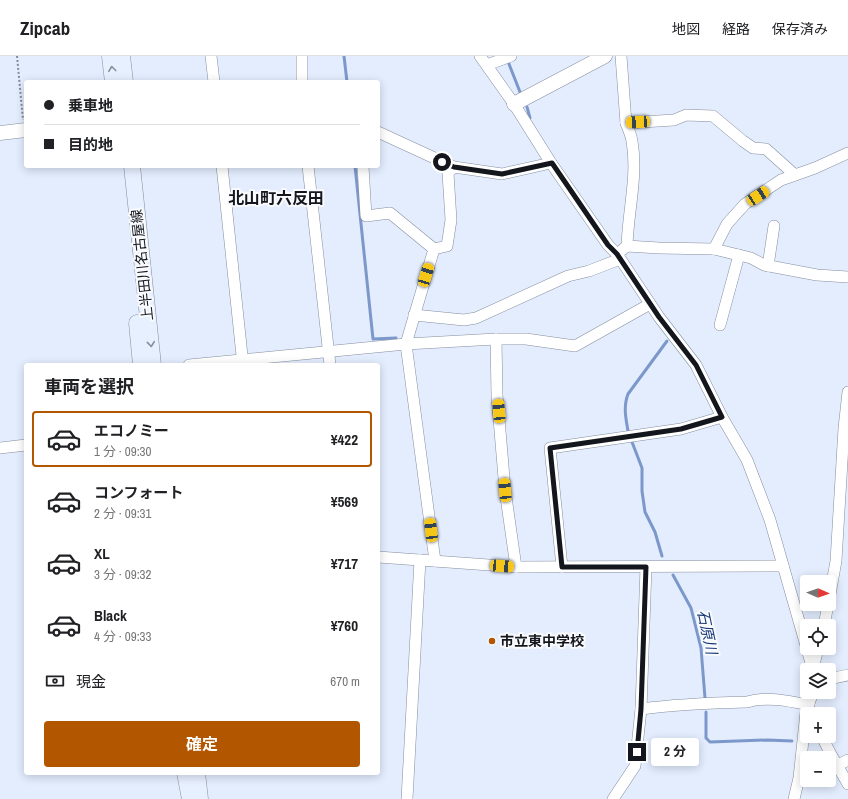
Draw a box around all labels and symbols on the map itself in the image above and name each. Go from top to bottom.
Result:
one-way arrow [108,66,117,72]
car [626,115,650,129]
route start [433,153,451,171]
car [745,184,771,208]
district label: 北山町六反田 [228,187,324,209]
street label: 上半田川名古屋線 [127,208,157,322]
car [417,262,435,288]
one-way arrow [146,341,155,347]
car [492,399,506,423]
car [498,478,512,502]
car [424,517,438,543]
car [490,559,514,573]
north arrow [800,575,836,611]
water label: 石原川 [693,608,723,658]
place label: 市立東中学校 [500,632,584,650]
marker: 市立東中学校 [487,636,497,646]
callout: 2 分 [651,738,699,766]
route end [628,743,646,761]

